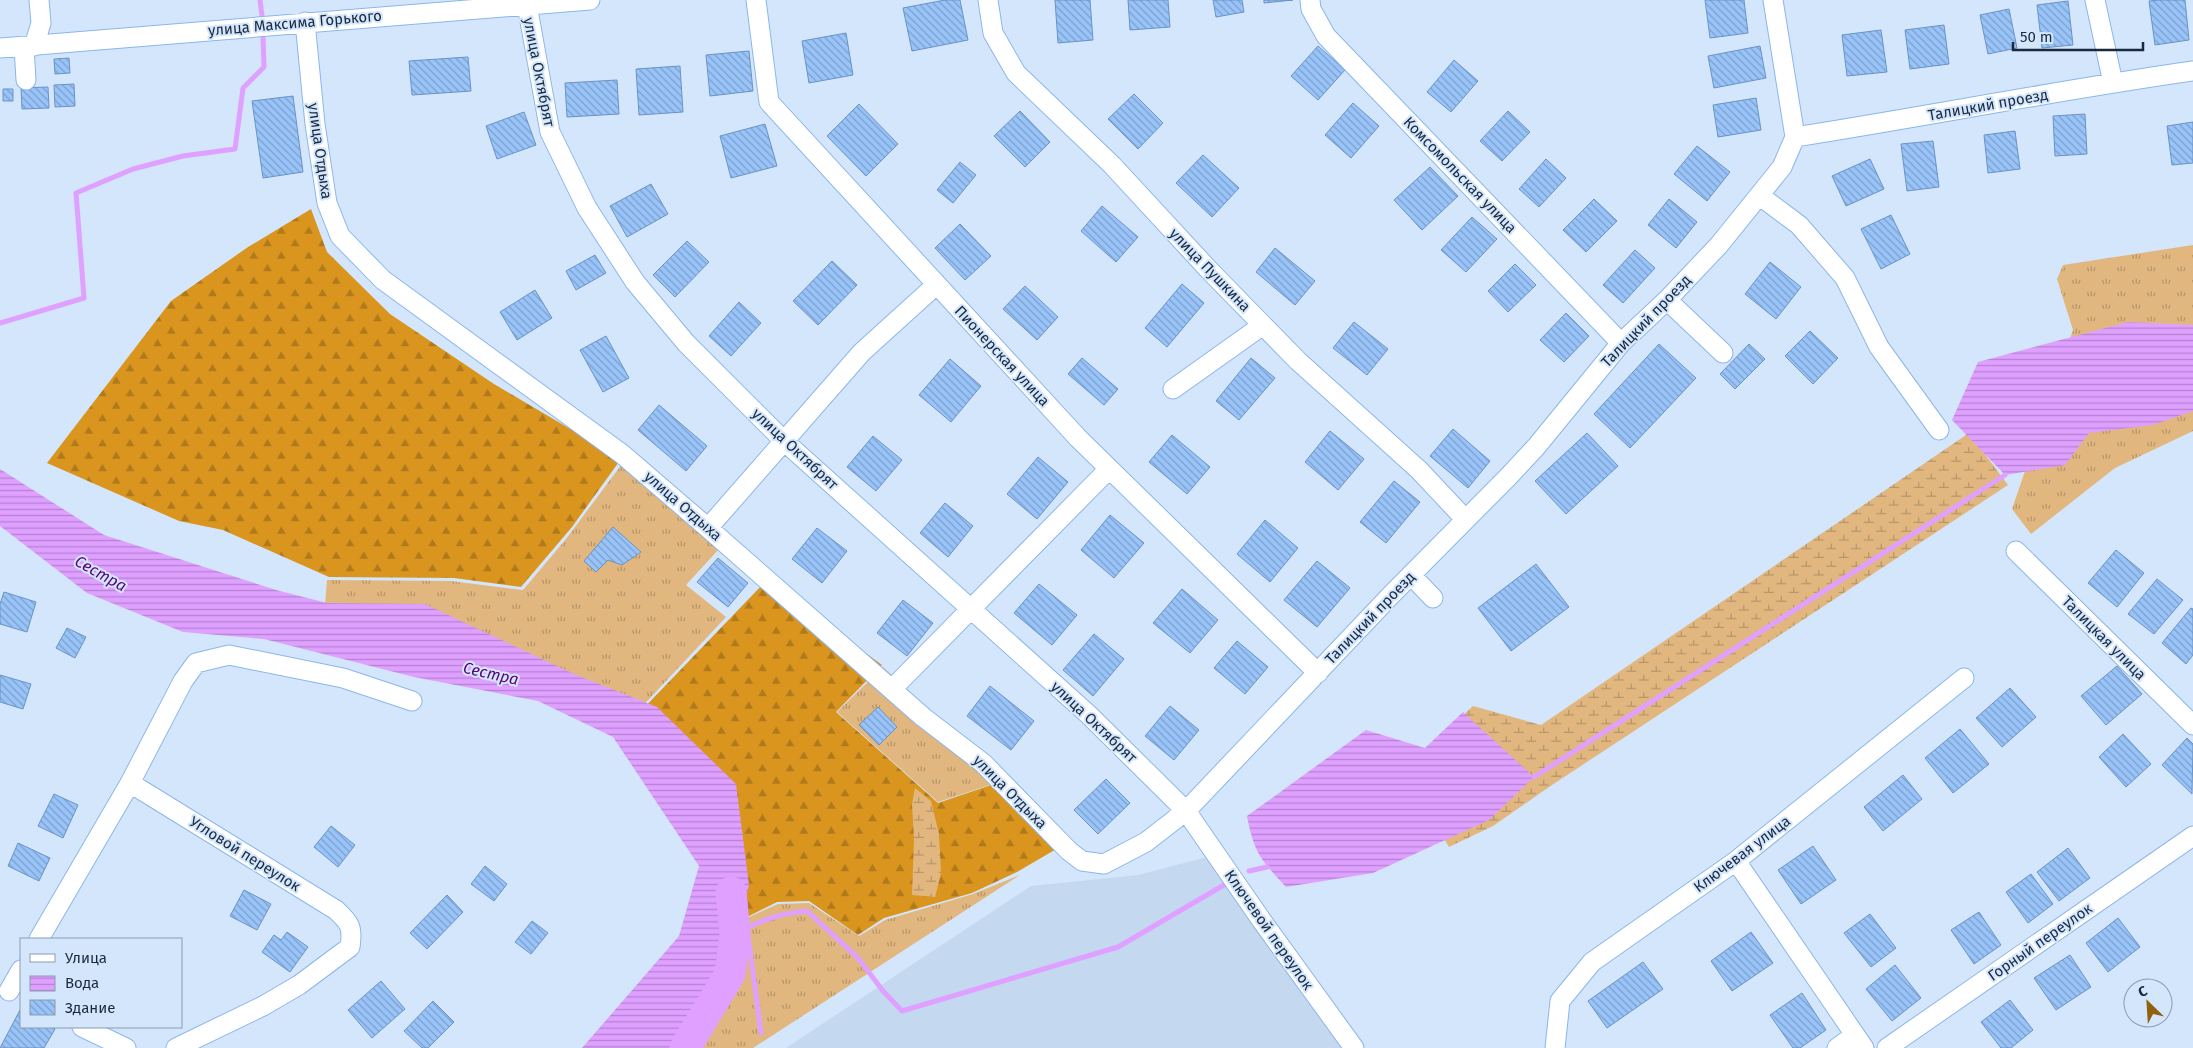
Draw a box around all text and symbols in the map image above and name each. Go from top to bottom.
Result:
street label: улица Максима Горького [207,6,383,40]
street label: улица Октябрят [520,16,558,128]
scale bar [2013,20,2143,52]
text: 50 m [2020,28,2053,46]
street label: Талицкий проезд [1927,86,2049,124]
street label: улица Отдыха [304,102,336,200]
street label: Комсомольская улица [1400,113,1520,237]
street label: улица Пушкина [1166,225,1254,315]
street label: Талицкий проезд [1597,271,1695,371]
street label: Пионерская улица [951,302,1053,410]
street label: улица Октябрят [748,405,842,494]
street label: улица Отдыха [641,467,725,545]
water label: Сестра [72,551,130,595]
street label: Талицкий проезд [1321,568,1419,668]
street label: Талицкая улица [2058,592,2150,684]
water label: Сестра [461,658,520,689]
street label: улица Октябрят [1047,678,1141,767]
street label: улица Отдыха [969,751,1051,833]
street label: Ключевая улица [1690,812,1794,896]
street label: Угловой переулок [186,813,304,895]
street label: Ключевой переулок [1221,867,1317,994]
street label: Горный переулок [1984,899,2096,985]
legend [20,938,182,1028]
text: Улица [65,949,107,967]
text: Вода [65,974,99,992]
north arrow [2123,978,2173,1028]
text: С [2135,982,2150,1001]
text: Здание [65,999,115,1017]

